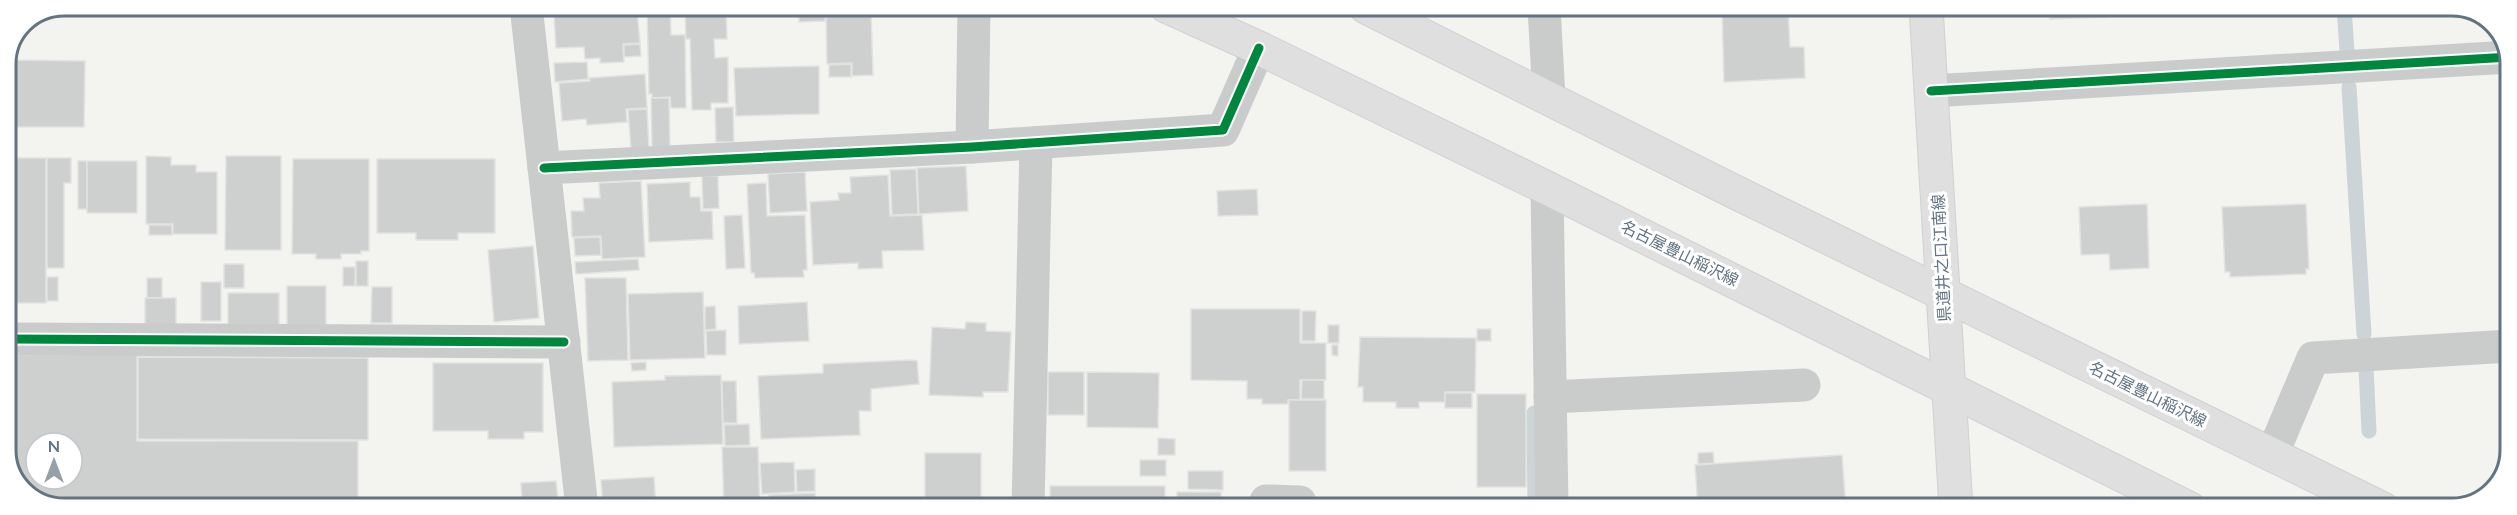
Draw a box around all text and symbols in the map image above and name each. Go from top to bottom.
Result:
street label: 県道井之口江南線 [1928,194,1953,322]
street label: 名古屋豊山稲沢線 [1619,216,1742,289]
street label: 名古屋豊山稲沢線 [2087,357,2210,430]
north arrow [24,431,84,491]
text: N [48,436,60,455]

